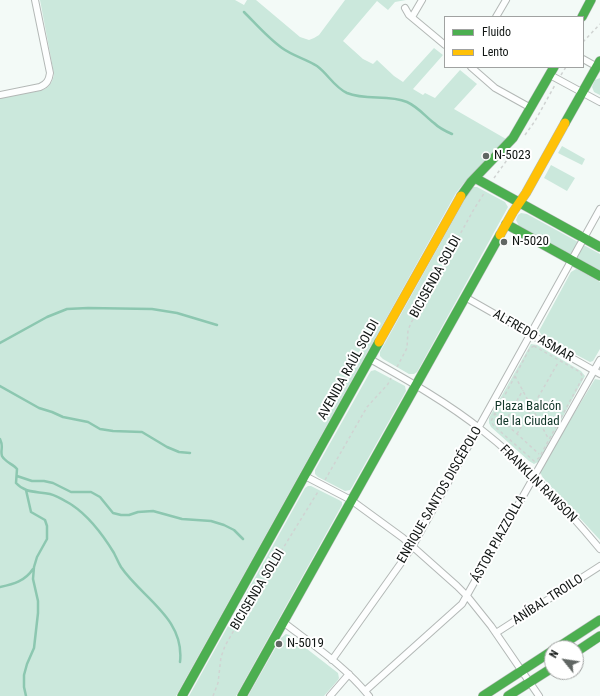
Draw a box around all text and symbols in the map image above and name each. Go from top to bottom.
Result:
legend [444,16,584,68]
text: Fluido [482,25,511,39]
text: Lento [482,45,509,59]
place label: N-5023 [494,148,531,164]
marker: N-5023 [481,151,491,161]
street label: BICISENDA SOLDI [407,233,465,321]
place label: N-5020 [512,234,549,250]
marker: N-5020 [499,237,509,247]
street label: ALFREDO ASMAR [490,307,576,365]
street label: AVENIDA RAÚL SOLDI [315,317,383,423]
park label: Plaza Balcón de la Ciudad [495,399,561,430]
street label: ENRIQUE SANTOS DISCÉPOLO [394,424,486,566]
street label: FRANKLIN RAWSON [496,442,580,526]
street label: ÁSTOR PIAZZOLLA [468,492,530,586]
street label: BICISENDA SOLDI [228,547,288,633]
street label: ANÍBAL TROILO [510,571,586,629]
place label: N-5019 [287,636,324,652]
marker: N-5019 [274,639,284,649]
north arrow [544,640,584,680]
text: N [547,648,561,660]

